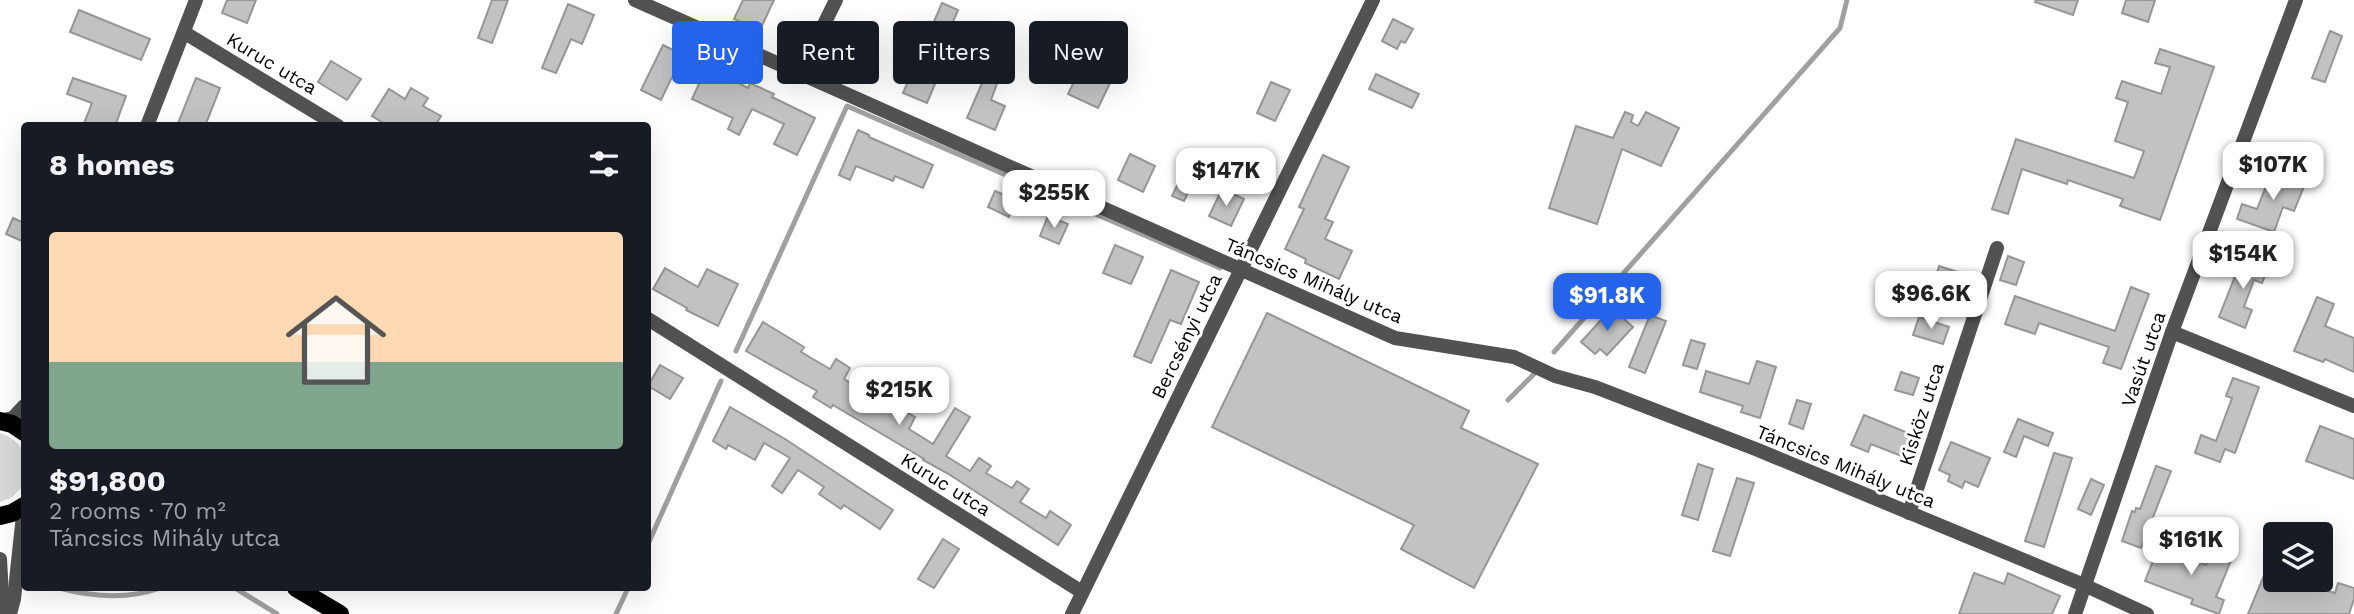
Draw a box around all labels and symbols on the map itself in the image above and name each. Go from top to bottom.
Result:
street label: Kuruc utca [222,27,321,100]
pin: $107K [2224,142,2322,202]
pin: $147K [1177,148,1275,208]
pin: $255K [1005,170,1103,230]
pin: $154K [2194,232,2292,291]
street label: Táncsics Mihály utca [1221,233,1406,328]
street label: Bercsényi utca [1146,270,1227,403]
pin: $96.6K [1874,272,1988,331]
pin: $91.8K [1550,274,1664,333]
street label: Vasút utca [2116,308,2171,410]
street label: Kisköz utca [1894,360,1949,469]
pin: $215K [850,368,948,427]
street label: Táncsics Mihály utca [1753,420,1939,513]
street label: Kuruc utca [897,448,995,521]
pin: $161K [2142,518,2240,577]

